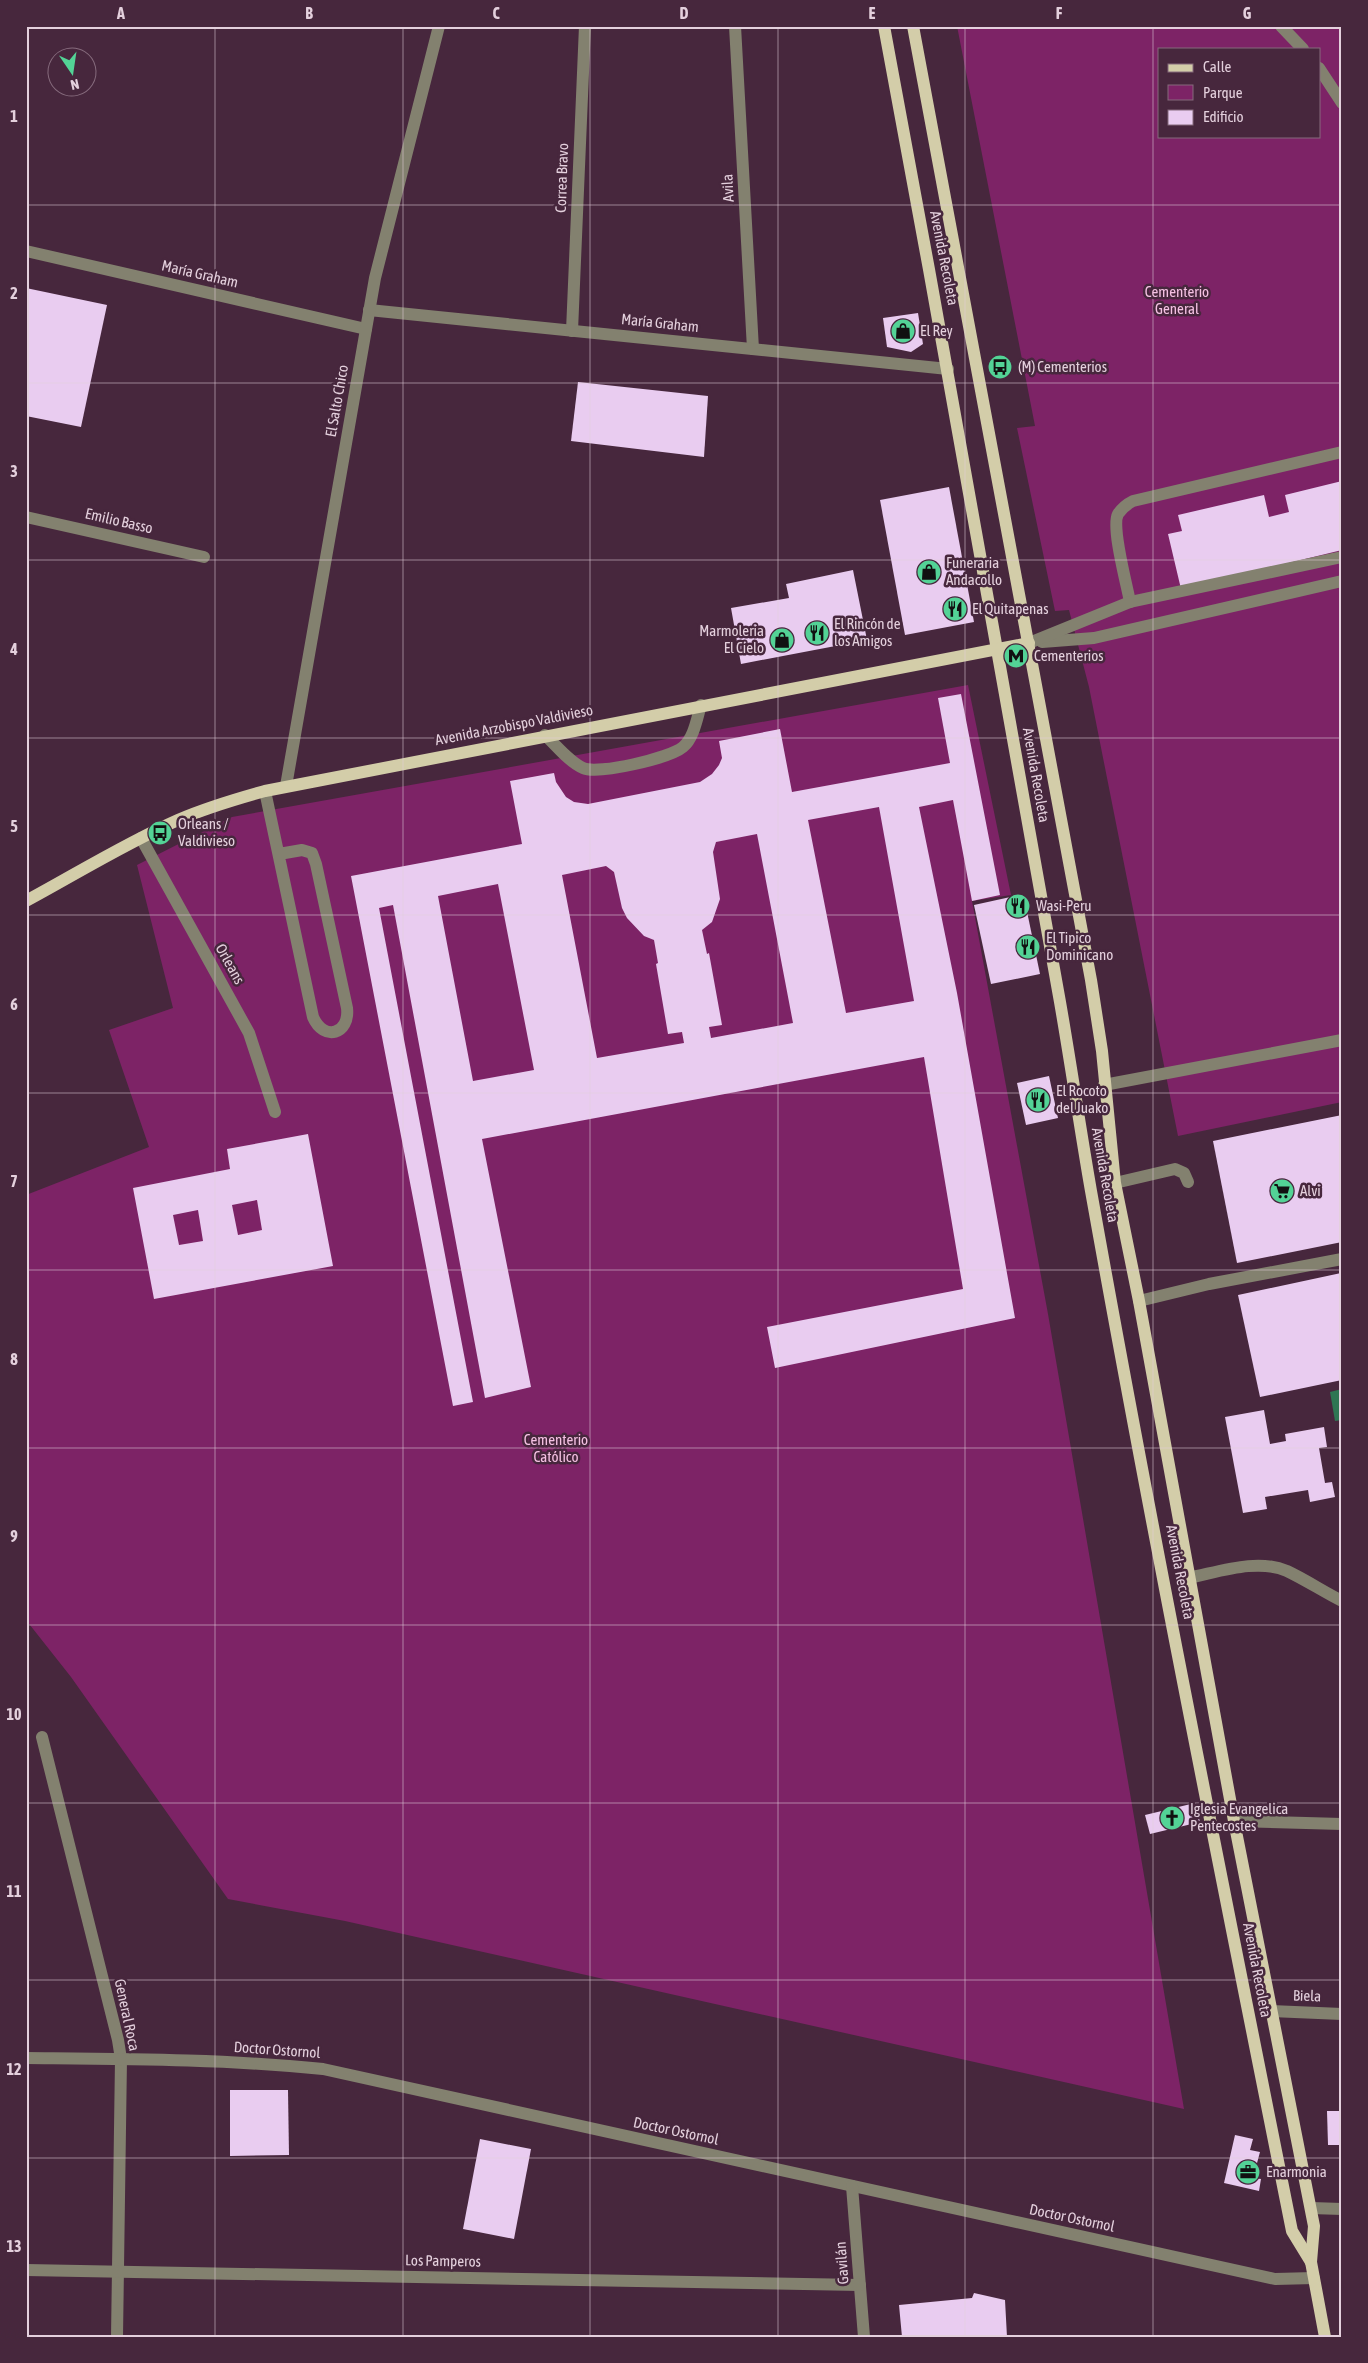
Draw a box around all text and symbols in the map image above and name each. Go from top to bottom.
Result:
text: A [116,4,125,22]
text: B [305,4,313,22]
text: C [492,4,500,22]
text: D [680,4,689,22]
text: E [869,4,876,22]
text: F [1056,4,1063,22]
text: G [1243,4,1252,22]
north arrow [48,48,98,98]
legend [1158,48,1320,138]
text: Calle [1203,58,1232,75]
text: N [69,76,81,93]
text: Parque [1203,84,1243,101]
text: 1 [10,107,18,125]
text: Edificio [1203,108,1244,125]
street label: Correa Bravo [552,143,571,213]
street label: Avila [718,174,737,202]
street label: Avenida Recoleta [927,209,962,307]
street label: María Graham [160,256,240,291]
park label: Cementerio General [1145,283,1209,317]
text: 2 [10,284,18,302]
street label: María Graham [620,310,700,335]
shop icon: El Rey [890,318,916,344]
place label: El Rey [920,322,953,339]
bus stop icon: (M) Cementerios [987,354,1013,380]
place label: (M) Cementerios [1018,358,1107,375]
street label: El Salto Chico [322,363,351,438]
text: 3 [10,462,18,480]
street label: Emilio Basso [84,504,155,537]
place label: Funeraria Andacollo [946,554,1002,588]
shop icon: Funeraria Andacollo [916,559,942,585]
restaurant icon: El Quitapenas [942,596,968,622]
place label: El Quitapenas [972,600,1049,617]
place label: El Rincón de los Amigos [834,615,901,649]
restaurant icon: El Rincón de los Amigos [804,620,830,646]
place label: Marmoleria El Cielo [699,622,764,656]
shop icon: Marmoleria El Cielo [769,627,795,653]
text: 4 [9,640,18,658]
metro station icon: Cementerios [1003,643,1029,669]
place label: Cementerios [1034,647,1104,664]
street label: Avenida Arzobispo Valdivieso [434,701,594,748]
street label: Avenida Recoleta [1020,726,1053,824]
place label: Orleans / Valdivieso [178,815,235,849]
text: 5 [10,817,18,835]
bus stop icon: Orleans / Valdivieso [147,820,173,846]
restaurant icon: Wasi-Peru [1005,893,1031,919]
place label: Wasi-Peru [1036,897,1092,914]
place label: El Tipico Dominicano [1046,929,1113,963]
restaurant icon: El Tipico Dominicano [1015,934,1041,960]
street label: Orleans [212,941,248,987]
text: 6 [10,995,18,1013]
place label: El Rocoto del Juako [1056,1082,1108,1116]
restaurant icon: El Rocoto del Juako [1025,1087,1051,1113]
street label: Avenida Recoleta [1089,1126,1122,1224]
text: 7 [10,1172,18,1190]
supermarket icon: Alvi [1269,1178,1295,1204]
place label: Alvi [1300,1182,1321,1199]
text: 8 [10,1350,18,1368]
park label: Cementerio Católico [524,1431,588,1465]
street label: Avenida Recoleta [1163,1523,1198,1621]
text: 9 [10,1527,18,1545]
text: 10 [6,1705,22,1723]
place label: Iglesia Evangelica Pentecostes [1190,1800,1288,1834]
church icon: Iglesia Evangelica Pentecostes [1159,1805,1185,1831]
text: 11 [6,1882,22,1900]
street label: Avenida Recoleta [1240,1921,1275,2019]
street label: General Roca [112,1977,143,2052]
street label: Biela [1293,1987,1321,2004]
street label: Doctor Ostornol [233,2038,321,2061]
text: 12 [6,2060,22,2078]
street label: Doctor Ostornol [632,2113,720,2148]
office icon: Enarmonia [1235,2159,1261,2185]
place label: Enarmonia [1266,2163,1327,2180]
street label: Doctor Ostornol [1028,2200,1116,2235]
text: 13 [6,2237,22,2255]
street label: Gavilán [832,2241,851,2285]
street label: Los Pamperos [405,2251,481,2270]

